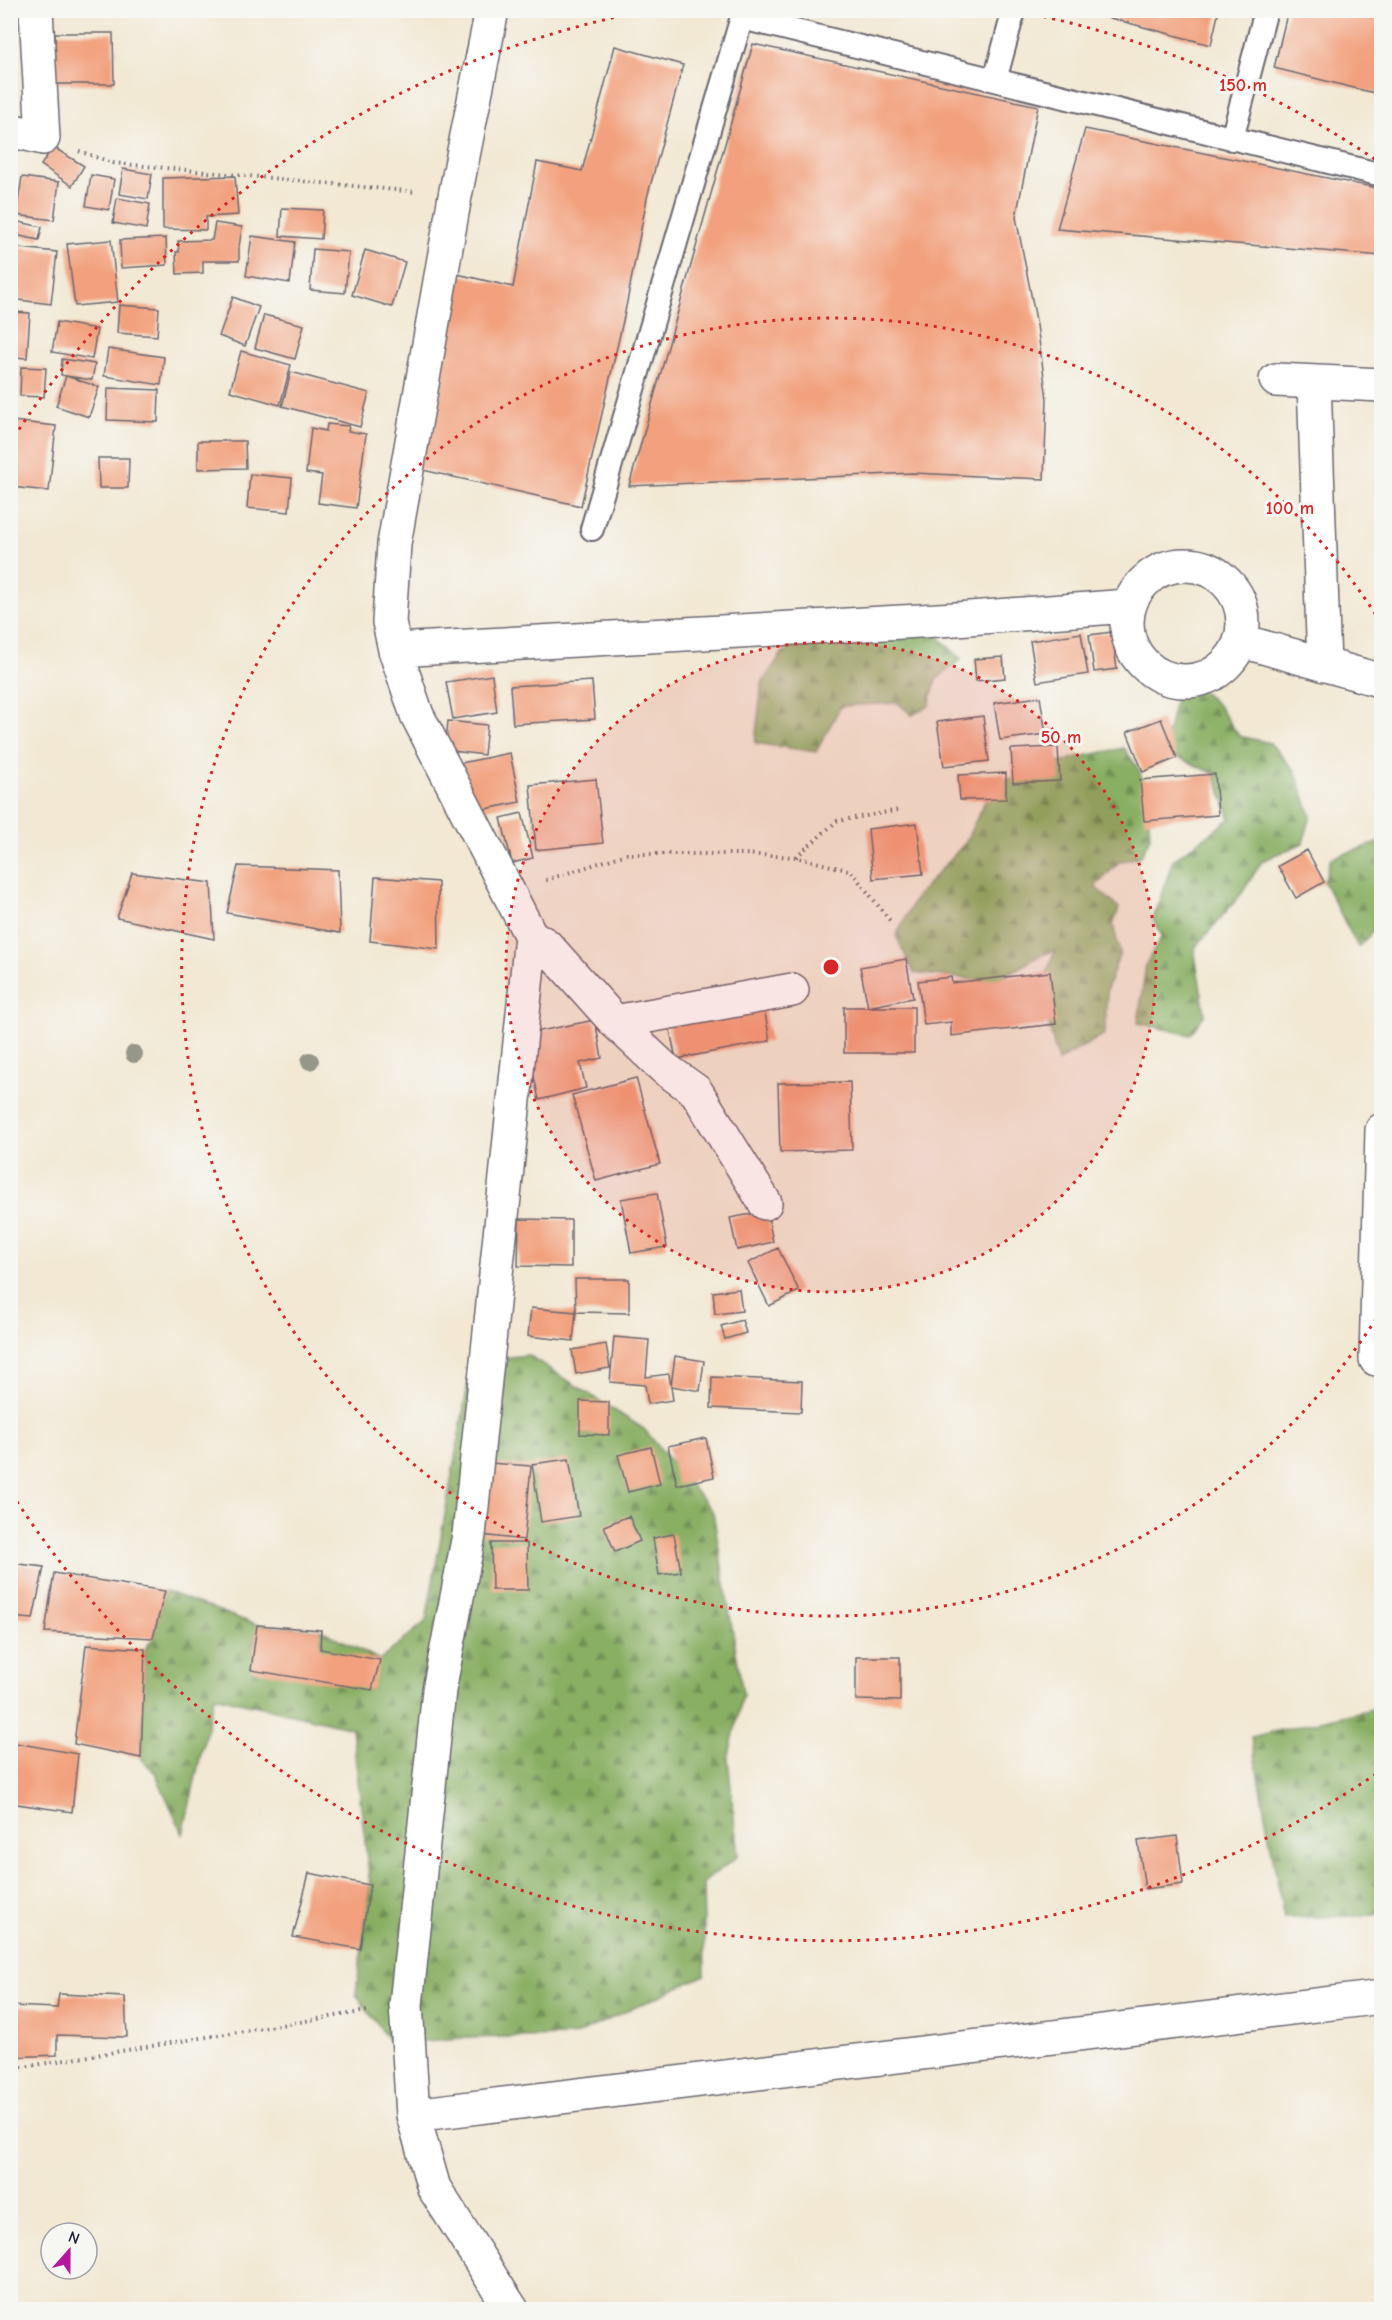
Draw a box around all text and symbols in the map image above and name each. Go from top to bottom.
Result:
text: 150 m [1219,75,1267,96]
text: 100 m [1266,498,1314,519]
text: 50 m [1041,727,1081,748]
centre of rings [821,957,841,977]
north arrow [39,2221,99,2281]
text: N [66,2228,82,2248]

